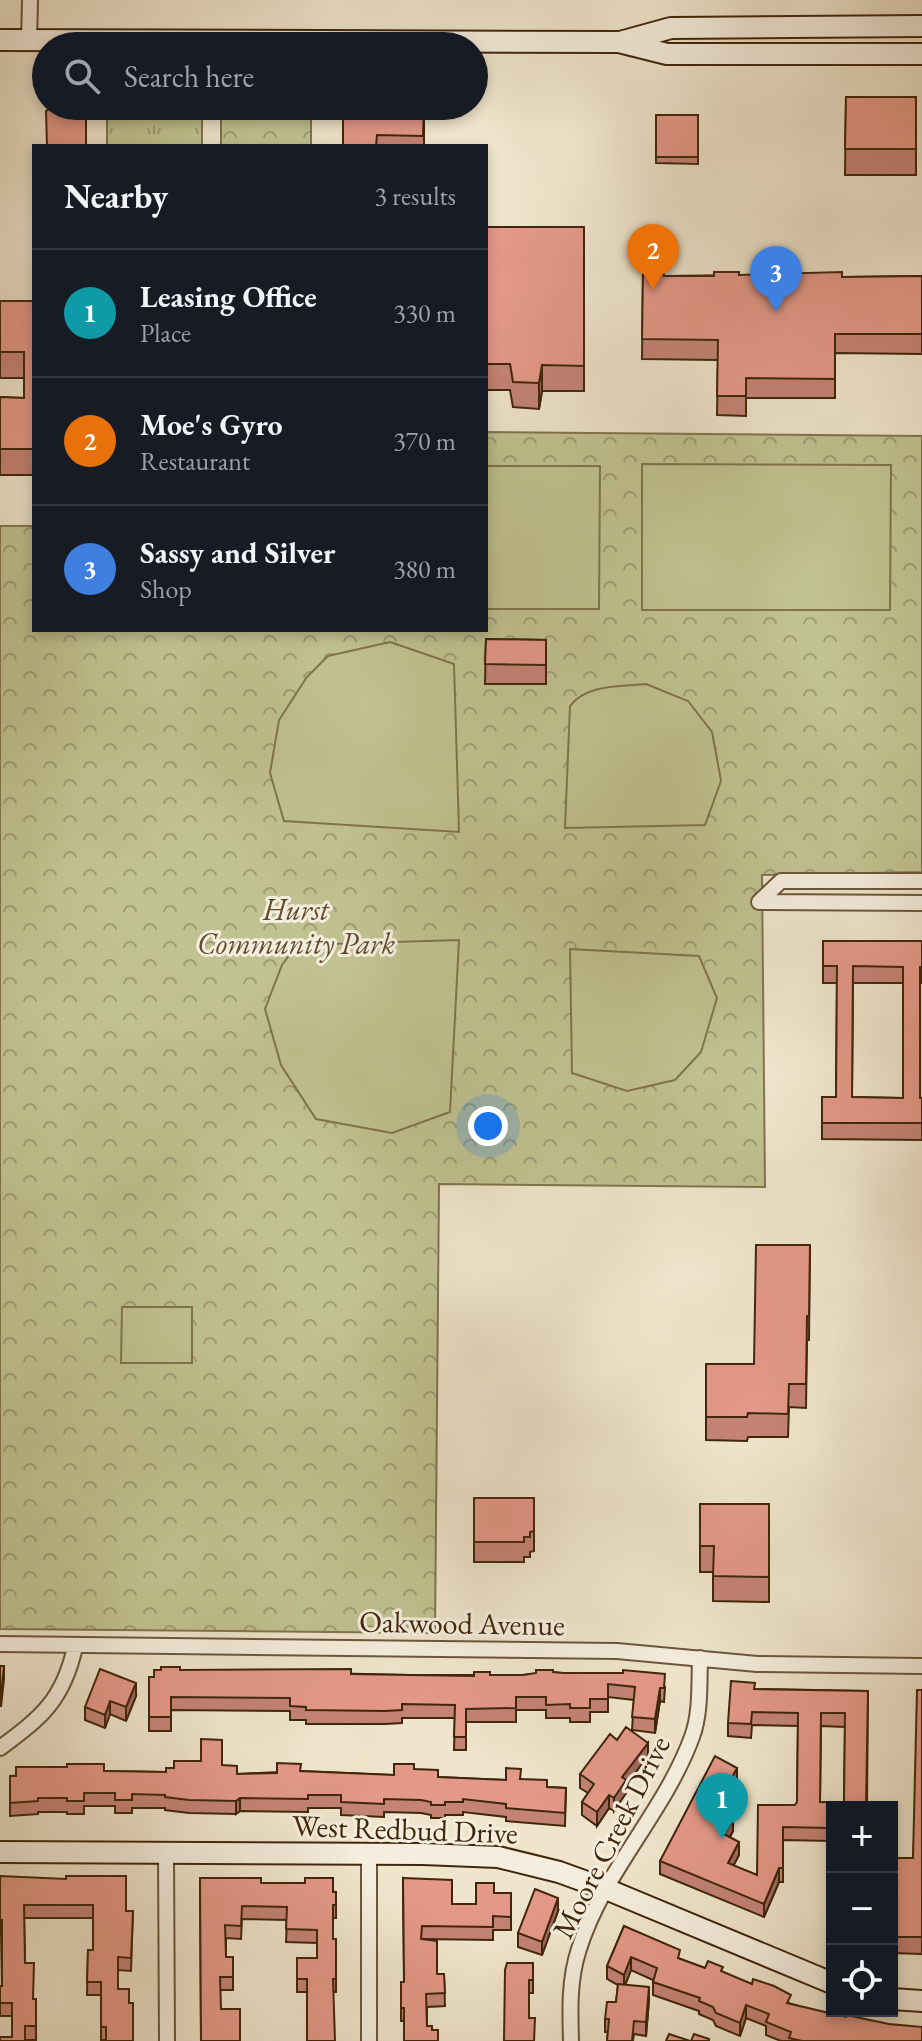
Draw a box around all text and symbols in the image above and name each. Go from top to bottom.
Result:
search box [32,32,488,120]
icon: search [60,54,104,98]
text: Search here [124,57,254,96]
text: Nearby [64,174,168,218]
text: 3 results [375,179,456,213]
pin: 2 [627,224,679,290]
pin: 3 [750,246,802,312]
text: Leasing Office [140,277,317,316]
text: 1 [83,296,97,330]
text: 330 m [393,296,456,330]
text: Place [140,316,191,350]
text: Moe's Gyro [140,405,283,444]
text: 2 [83,424,97,458]
text: 370 m [393,424,456,458]
text: Restaurant [140,444,250,478]
text: Sassy and Silver [140,533,335,572]
text: 3 [83,552,97,586]
text: 380 m [393,552,456,586]
text: Shop [140,572,192,606]
park label: Hurst Community Park [197,890,395,963]
your location [468,1106,508,1146]
street label: Oakwood Avenue [359,1602,565,1644]
street label: Moore Creek Drive [543,1729,679,1945]
pin: 1 [696,1773,748,1839]
map controls [826,1801,898,2017]
button: + [826,1801,898,1873]
street label: West Redbud Drive [291,1806,519,1852]
button: − [826,1873,898,1945]
button: locate [826,1945,898,2017]

